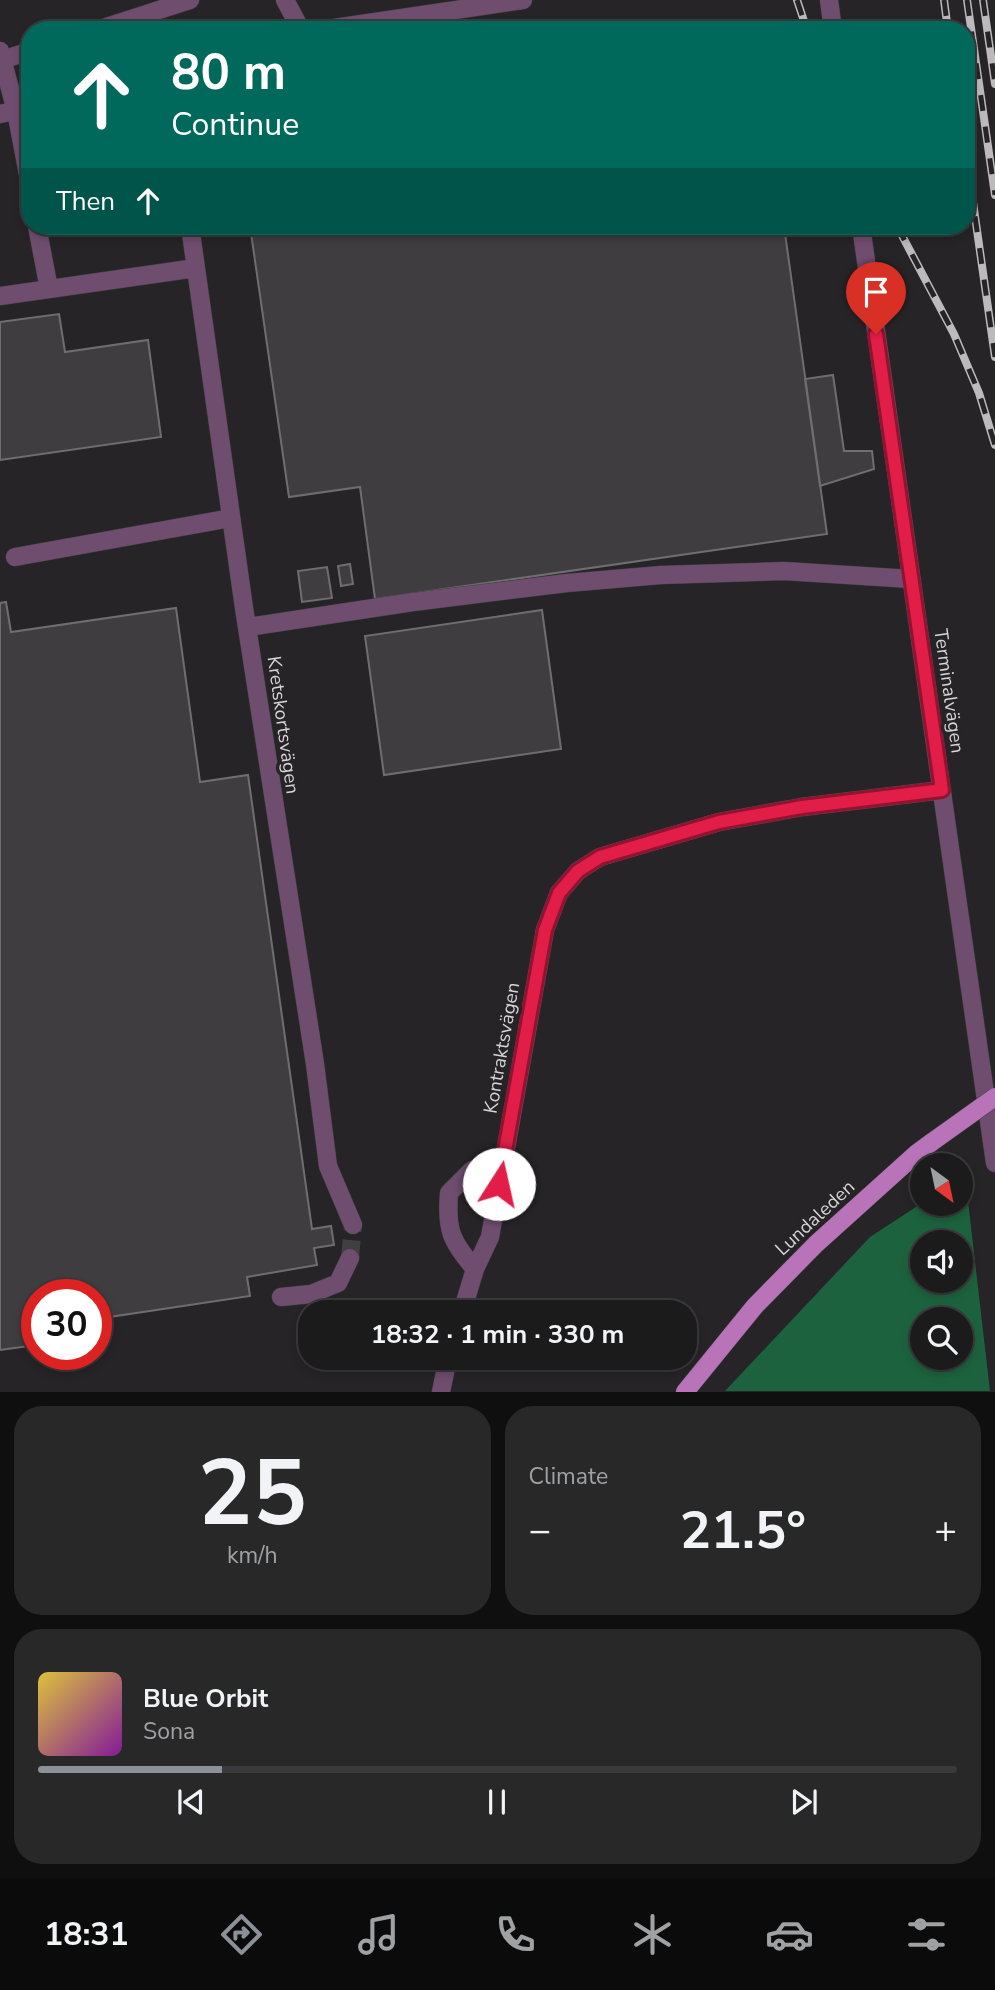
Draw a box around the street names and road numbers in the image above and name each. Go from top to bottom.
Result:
street label: Terminalvägen [927,627,971,755]
street label: Kretskortsvägen [260,654,306,796]
street label: Kontraktsvägen [478,980,526,1116]
street label: Lundaleden [769,1174,861,1262]

